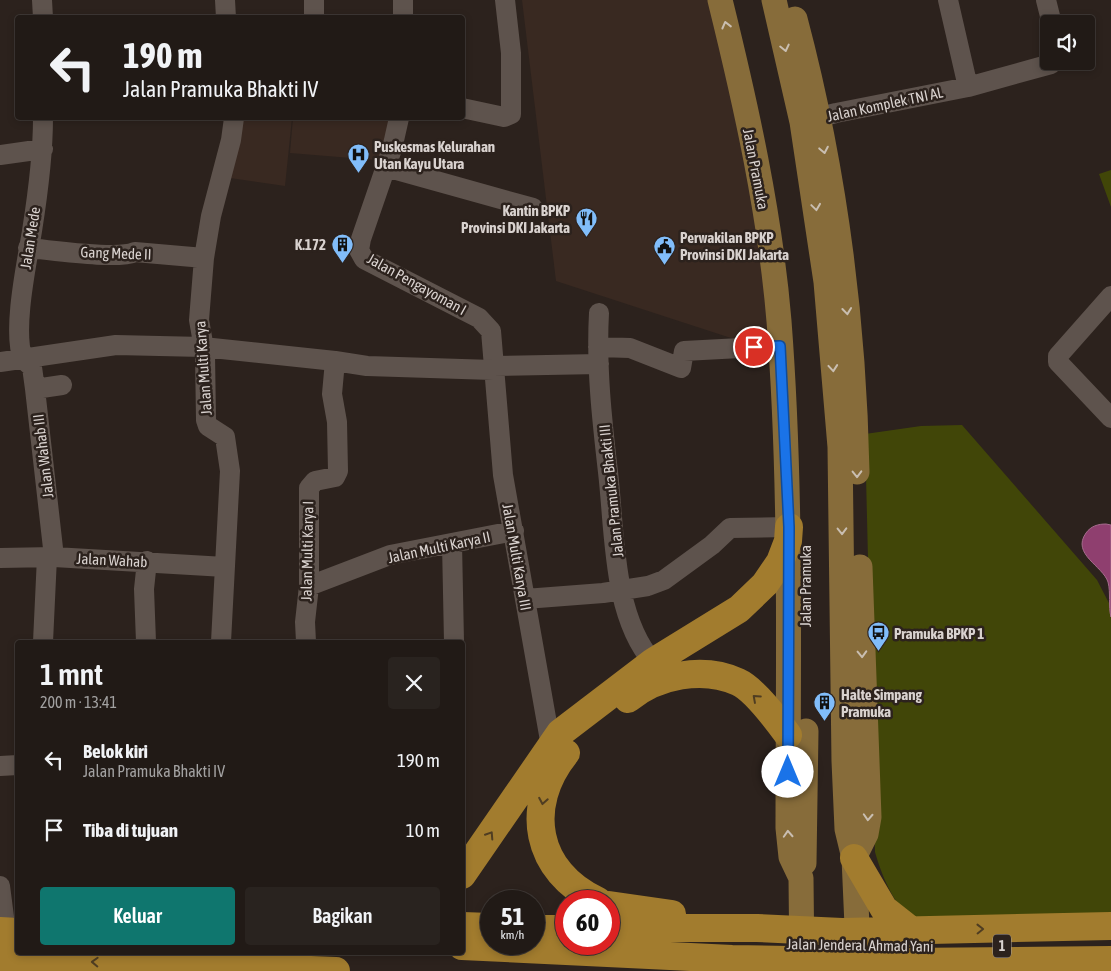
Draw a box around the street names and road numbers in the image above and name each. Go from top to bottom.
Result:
street label: Jalan Komplek TNI AL [826,83,945,125]
street label: Jalan Pramuka [740,127,772,211]
street label: Jalan Mede [17,205,43,270]
street label: Gang Mede II [80,243,152,263]
street label: Jalan Pengayoman I [365,250,469,318]
street label: Jalan Multi Karya [191,320,215,416]
street label: Jalan Wahab III [29,413,57,499]
street label: Jalan Pramuka Bhakti III [596,424,626,558]
street label: Jalan Multi Karya I [298,501,316,601]
street label: Jalan Multi Karya III [499,502,535,612]
street label: Jalan Multi Karya II [386,528,492,566]
street label: Jalan Pramuka [797,545,814,627]
street label: Jalan Wahab [76,550,148,570]
road number: 1 [993,934,1011,958]
street label: Jalan Jenderal Ahmad Yani [786,935,934,955]

